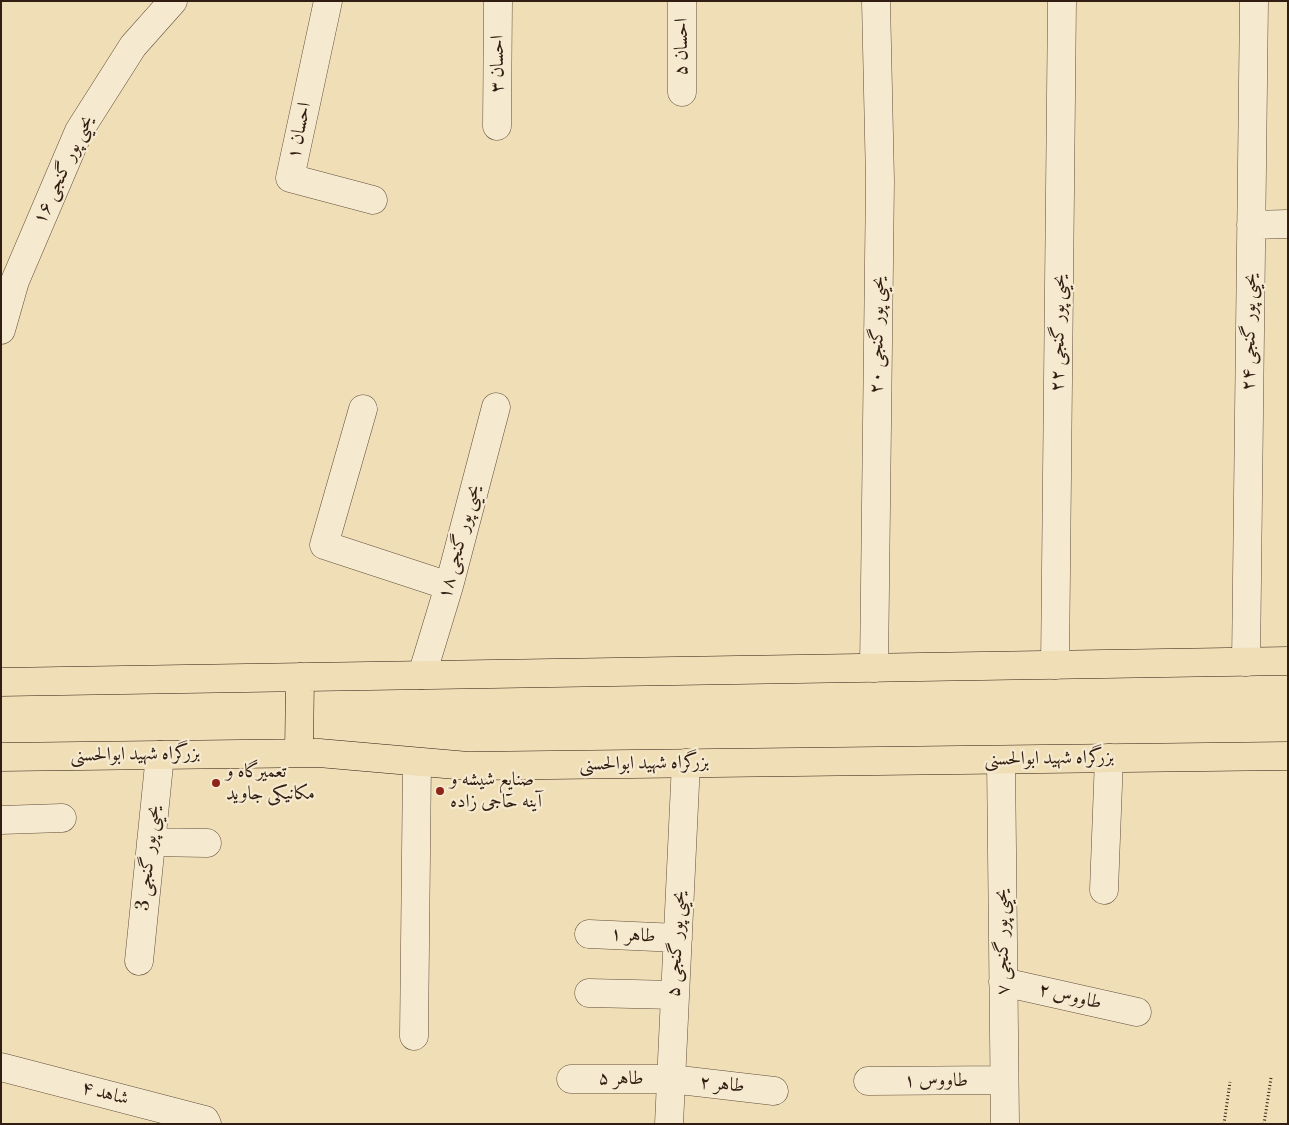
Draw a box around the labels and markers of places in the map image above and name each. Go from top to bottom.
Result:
place label: تعمیرگاه و مکانیکی جاوید [226,761,315,805]
place label: صنایع شیشه و آینه حاجی زاده [450,769,542,813]
marker: تعمیرگاه و مکانیکی جاوید [210,777,222,789]
marker: صنایع شیشه و آینه حاجی زاده [434,785,446,797]

